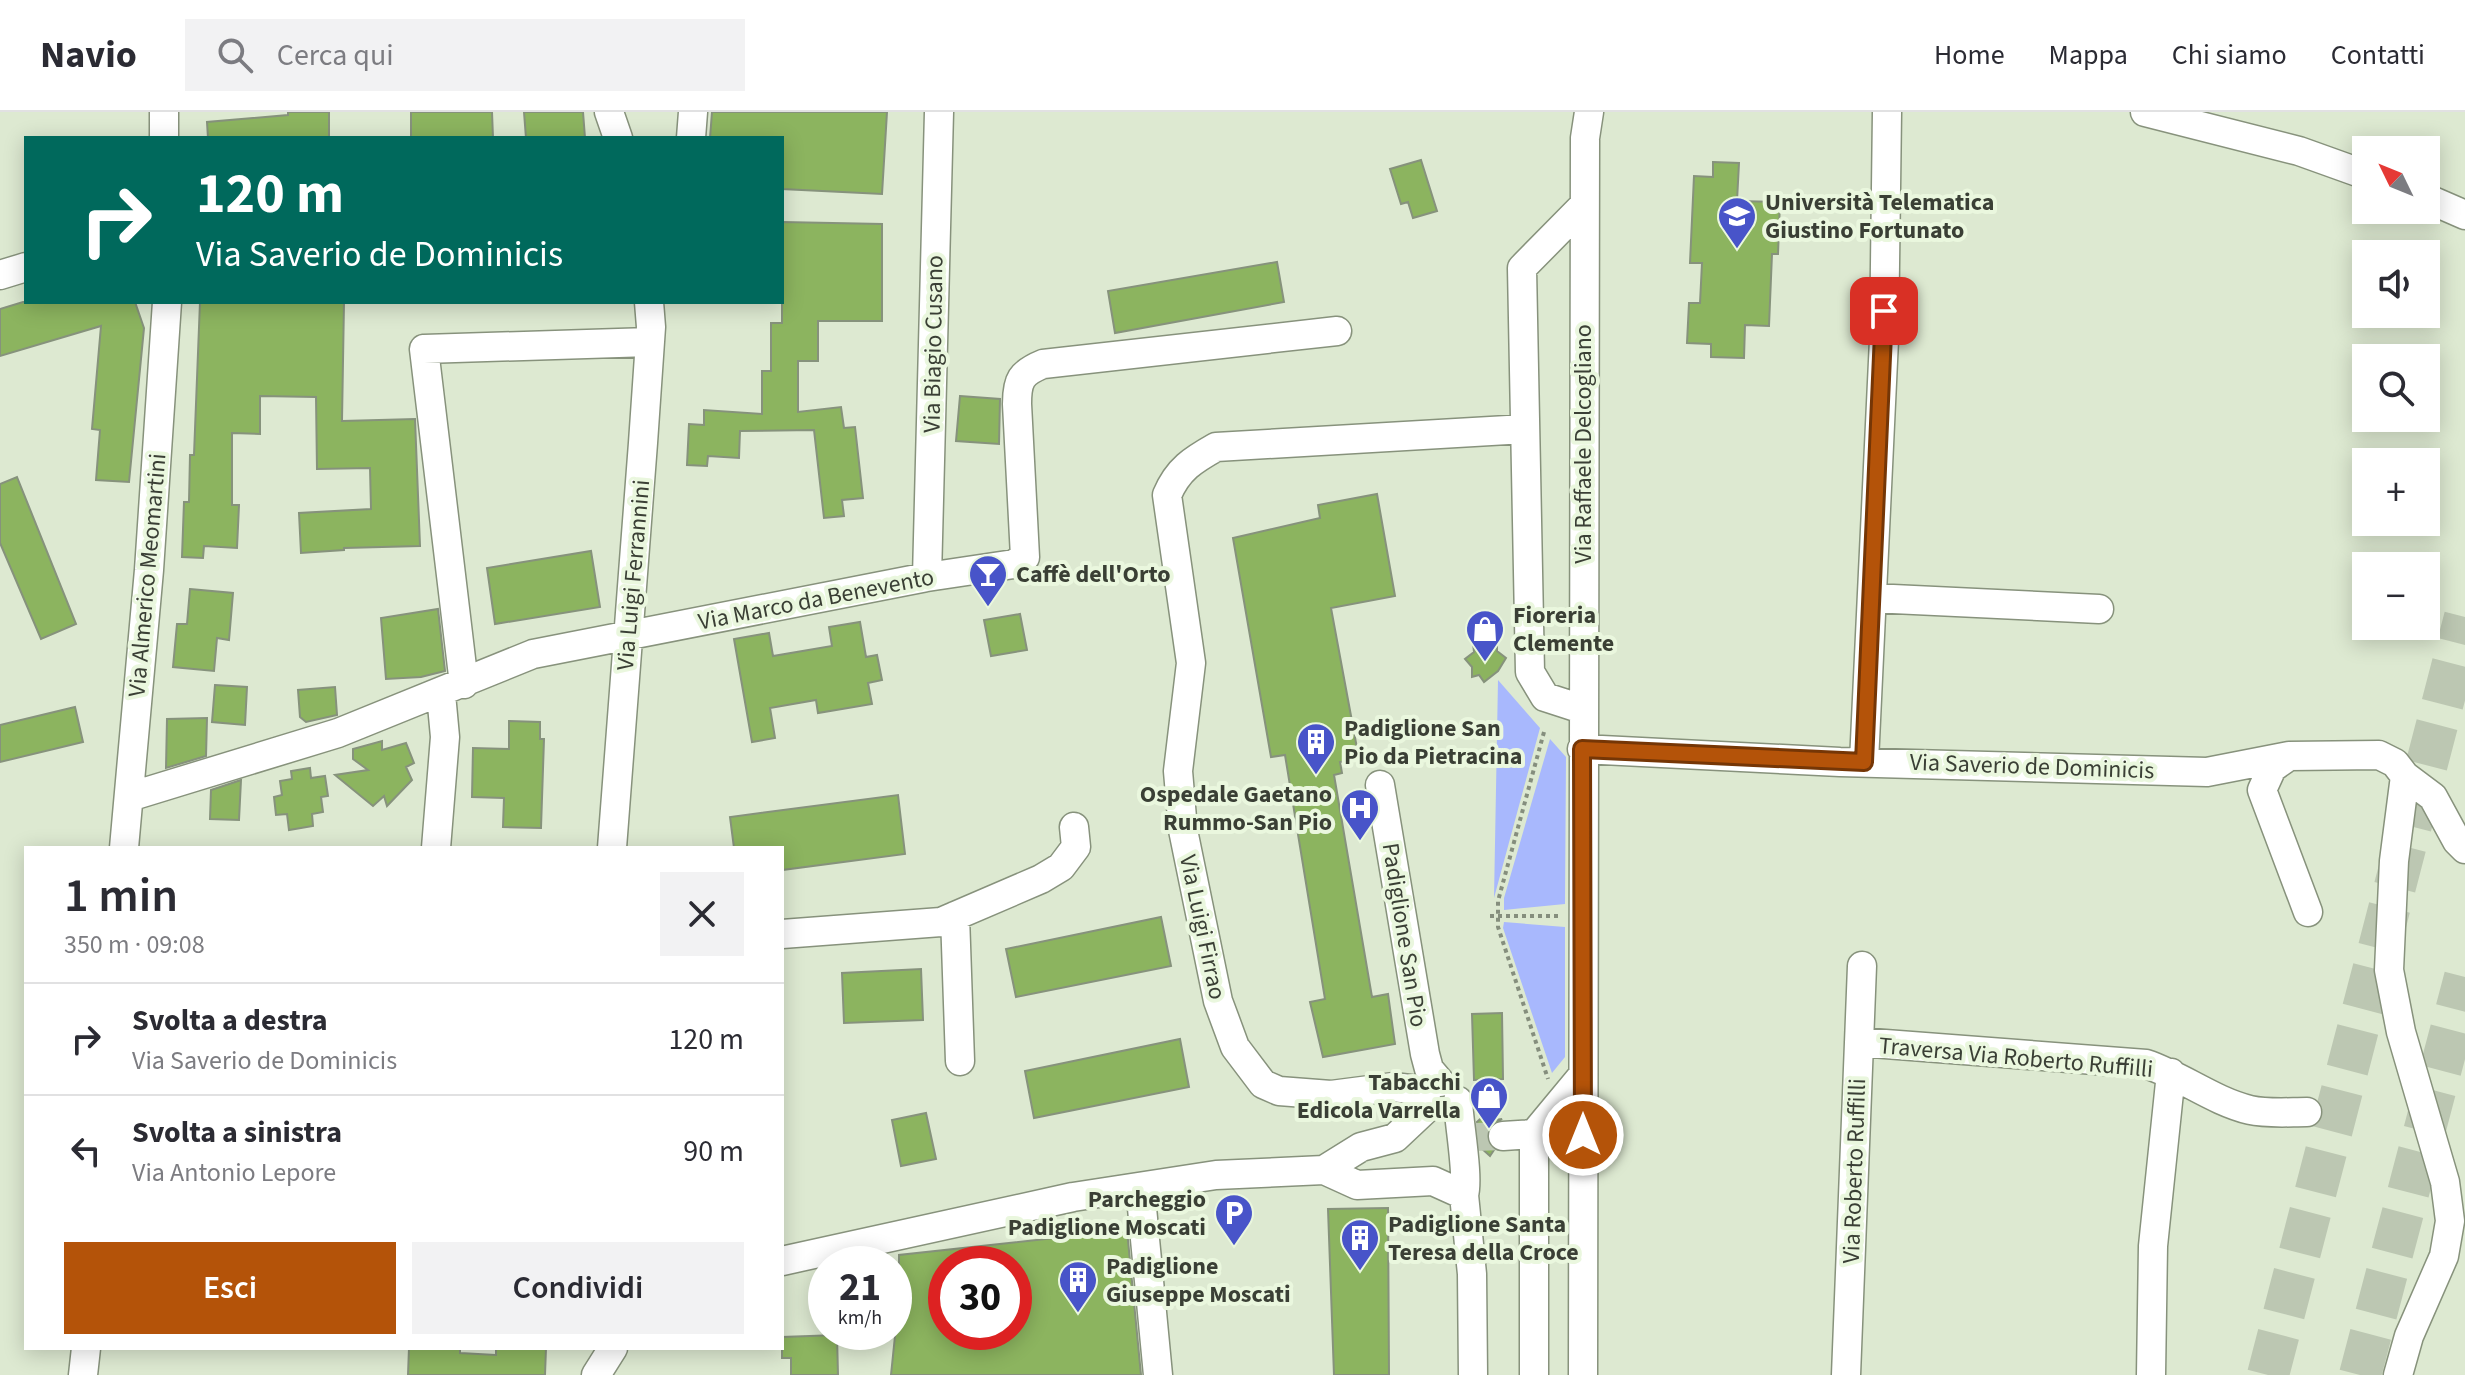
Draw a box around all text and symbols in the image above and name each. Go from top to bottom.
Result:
search box [185,19,745,91]
text: Navio [40,28,137,82]
icon: search [213,33,257,77]
text: Cerca qui [277,34,394,77]
text: Home [1934,35,2005,75]
text: Mappa [2049,35,2128,75]
text: Chi siamo [2172,35,2287,75]
text: Contatti [2331,35,2425,75]
north arrow [2352,136,2440,224]
map controls [2352,136,2440,640]
text: 120 m [196,155,344,234]
icon: right [64,168,168,272]
place label: Università Telematica Giustino Fortunato [1765,185,1994,248]
school or university icon: Università Telematica Giustino Fortunato [1716,195,1758,250]
text: Via Saverio de Dominicis [196,229,563,280]
button: sound [2352,240,2440,328]
street label: Via Biagio Cusano [914,255,953,433]
pin [1850,277,1918,345]
icon: arrive [1862,289,1906,333]
street label: Via Raffaele Delcogliano [1566,324,1601,564]
button: search [2352,344,2440,432]
button: + [2352,448,2440,536]
street label: Via Almerico Meomartini [119,452,176,698]
street label: Via Luigi Ferrannini [608,478,659,672]
button: − [2352,552,2440,640]
bar icon: Caffè dell'Orto [967,553,1009,608]
place label: Caffè dell'Orto [1016,557,1171,592]
street label: Via Marco da Benevento [695,559,937,640]
place label: Fioreria Clemente [1513,598,1614,661]
shop icon: Fioreria Clemente [1464,608,1506,663]
place label: Padiglione San Pio da Pietracina [1344,711,1522,774]
building icon: Padiglione San Pio da Pietracina [1295,721,1337,776]
street label: Via Saverio de Dominicis [1909,745,2155,788]
place label: Ospedale Gaetano Rummo-San Pio [1140,777,1332,840]
hospital icon: Ospedale Gaetano Rummo-San Pio [1339,787,1381,842]
street label: Padiglione San Pio [1373,840,1436,1030]
street label: Via Luigi Firrao [1170,851,1235,1003]
text: 1 min [64,862,178,930]
button: close [660,872,744,956]
text: 350 m · 09:08 [64,926,205,963]
text: Svolta a destra [132,999,328,1042]
icon: right [64,1017,108,1061]
text: 120 m [668,1018,744,1061]
street label: Traversa Via Roberto Ruffilli [1877,1028,2155,1087]
text: Via Saverio de Dominicis [132,1042,397,1079]
place label: Tabacchi Edicola Varrella [1297,1065,1461,1128]
shop icon: Tabacchi Edicola Varrella [1468,1075,1510,1130]
street label: Via Roberto Ruffilli [1834,1078,1875,1264]
position arrow [1541,1093,1625,1177]
text: Svolta a sinistra [132,1111,342,1154]
icon: left [64,1129,108,1173]
text: 90 m [683,1130,744,1173]
text: Via Antonio Lepore [132,1154,336,1191]
place label: Parcheggio Padiglione Moscati [1008,1182,1206,1245]
parking icon: Parcheggio Padiglione Moscati [1213,1192,1255,1247]
place label: Padiglione Santa Teresa della Croce [1388,1207,1579,1270]
building icon: Padiglione Santa Teresa della Croce [1339,1217,1381,1272]
button: Esci [64,1242,396,1334]
button: Condividi [412,1242,744,1334]
speed limit sign: 30 [928,1246,1032,1350]
place label: Padiglione Giuseppe Moscati [1106,1249,1291,1312]
text: 21 [839,1259,881,1316]
building icon: Padiglione Giuseppe Moscati [1057,1259,1099,1314]
text: km/h [838,1304,882,1332]

